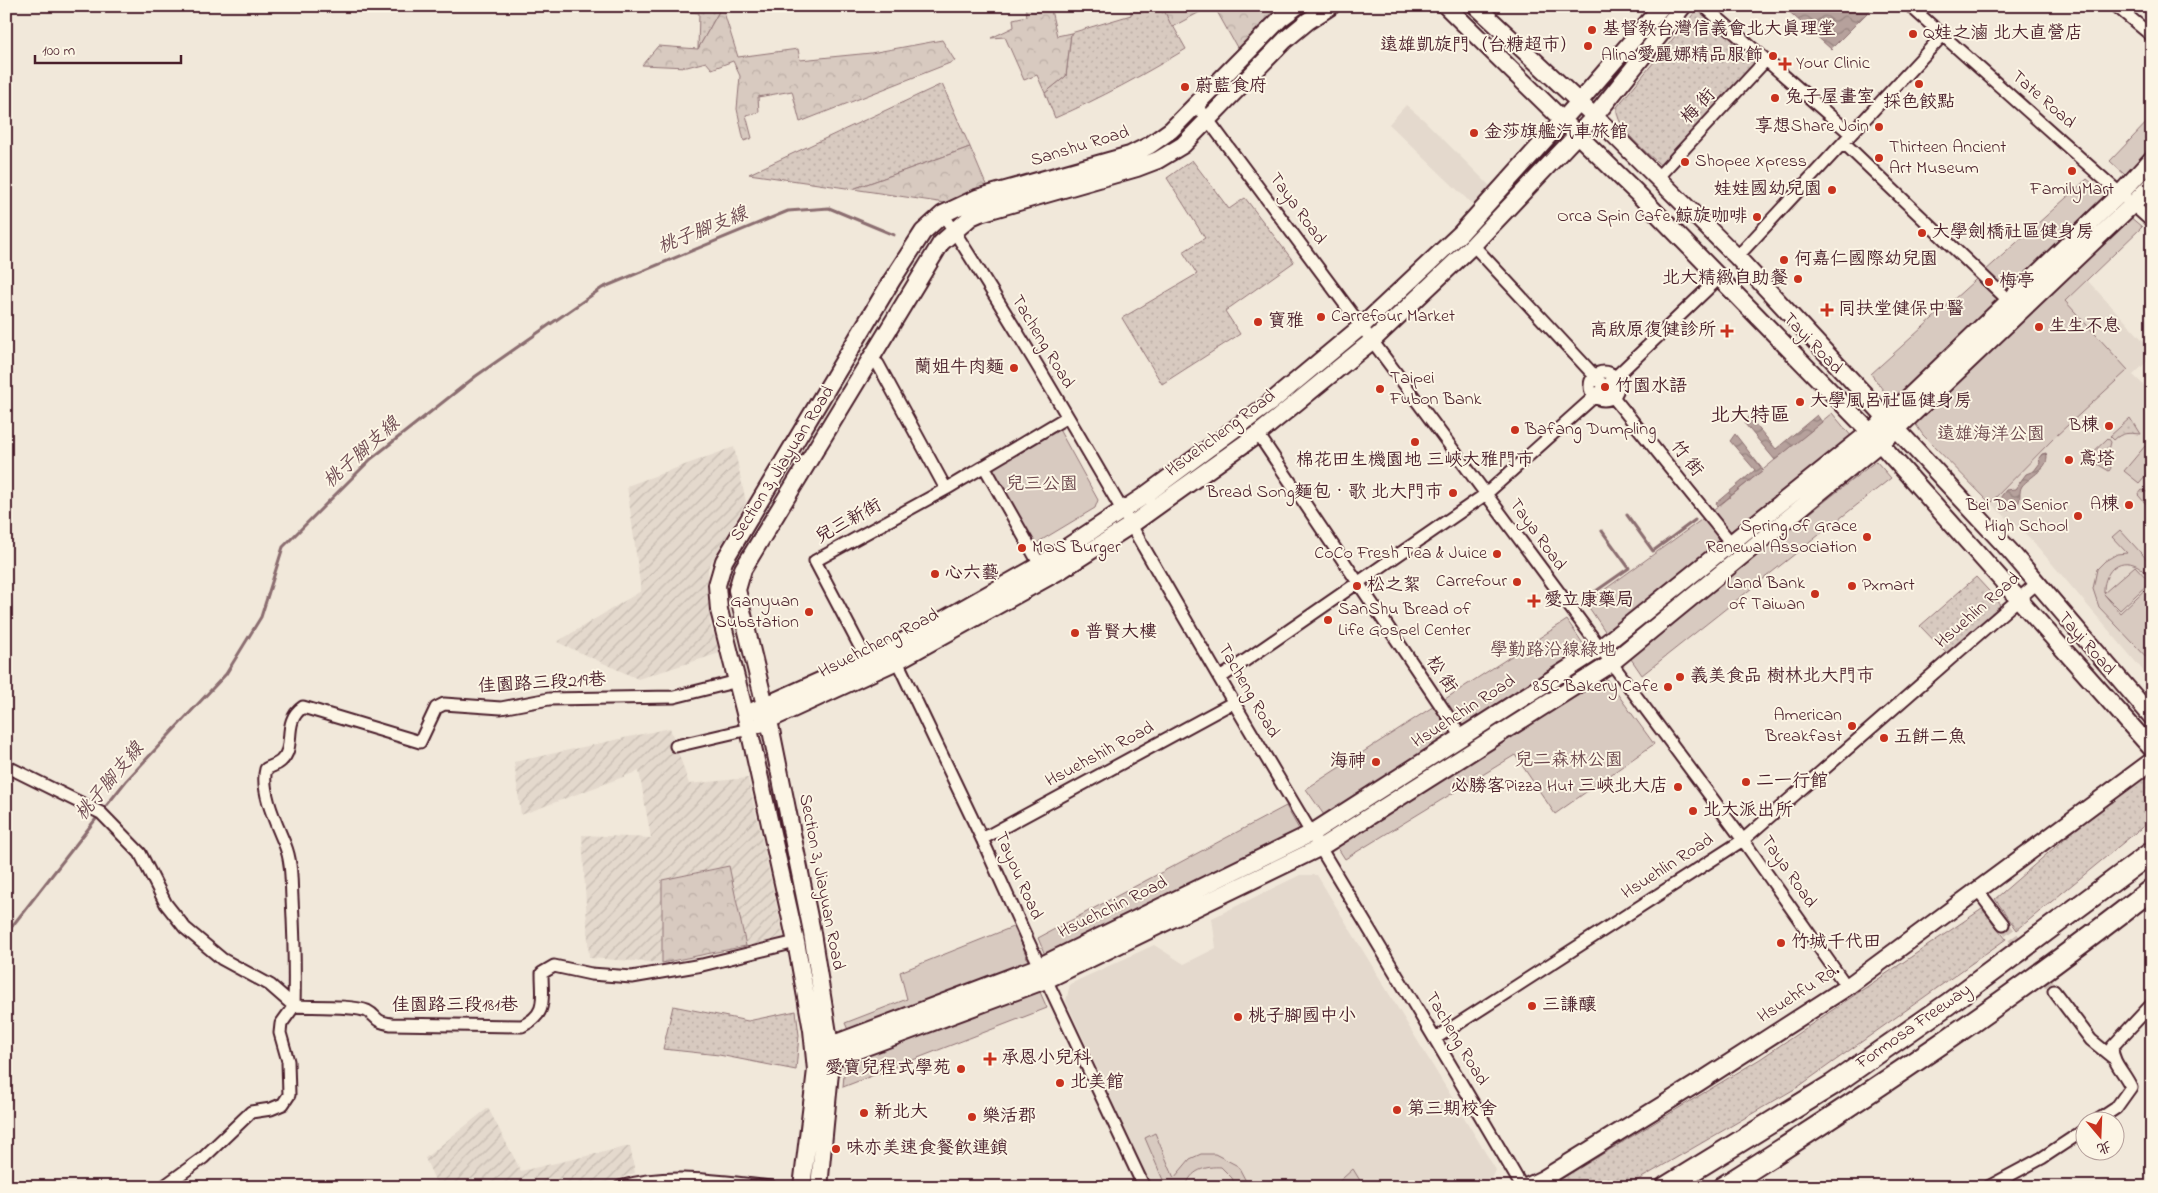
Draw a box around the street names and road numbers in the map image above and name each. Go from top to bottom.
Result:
street label: Tate Road [2005,65,2081,135]
street label: 梅 街 [1676,83,1722,131]
street label: Sanshu Road [1028,120,1132,174]
street label: Taya Road [1262,168,1332,250]
street label: Tacheng Road [1003,290,1080,394]
street label: Tayi Road [1776,307,1848,381]
street label: Section 3, Jiayuan Road [725,381,841,547]
street label: Hsuehcheng Road [1161,384,1282,485]
street label: 竹 街 [1663,435,1709,483]
street label: 兒三新街 [811,493,887,551]
street label: Taya Road [1502,494,1572,576]
street label: Hsuehlin Road [1930,567,2026,655]
street label: Hsuehcheng Road [814,603,944,686]
street label: Tayi Road [2051,606,2121,682]
street label: Tacheng Road [1210,639,1286,744]
street label: 松 街 [1419,651,1463,699]
street label: 佳園路三段219巷 [477,668,607,700]
street label: Hsuehchin Road [1407,669,1521,755]
street label: Hsuehshih Road [1041,715,1159,795]
street label: Section 3, Jiayuan Road [791,792,851,972]
street label: Hsuehlin Road [1617,827,1719,907]
street label: Tayou Road [987,828,1049,924]
street label: Taya Road [1753,830,1823,914]
street label: Hsuehchin Road [1054,870,1172,946]
street label: Hsuehfu Rd. [1753,958,1845,1030]
street label: Formosa Freeway [1850,978,1977,1077]
street label: Tacheng Road [1417,987,1494,1091]
street label: 佳園路三段181巷 [392,993,518,1019]

